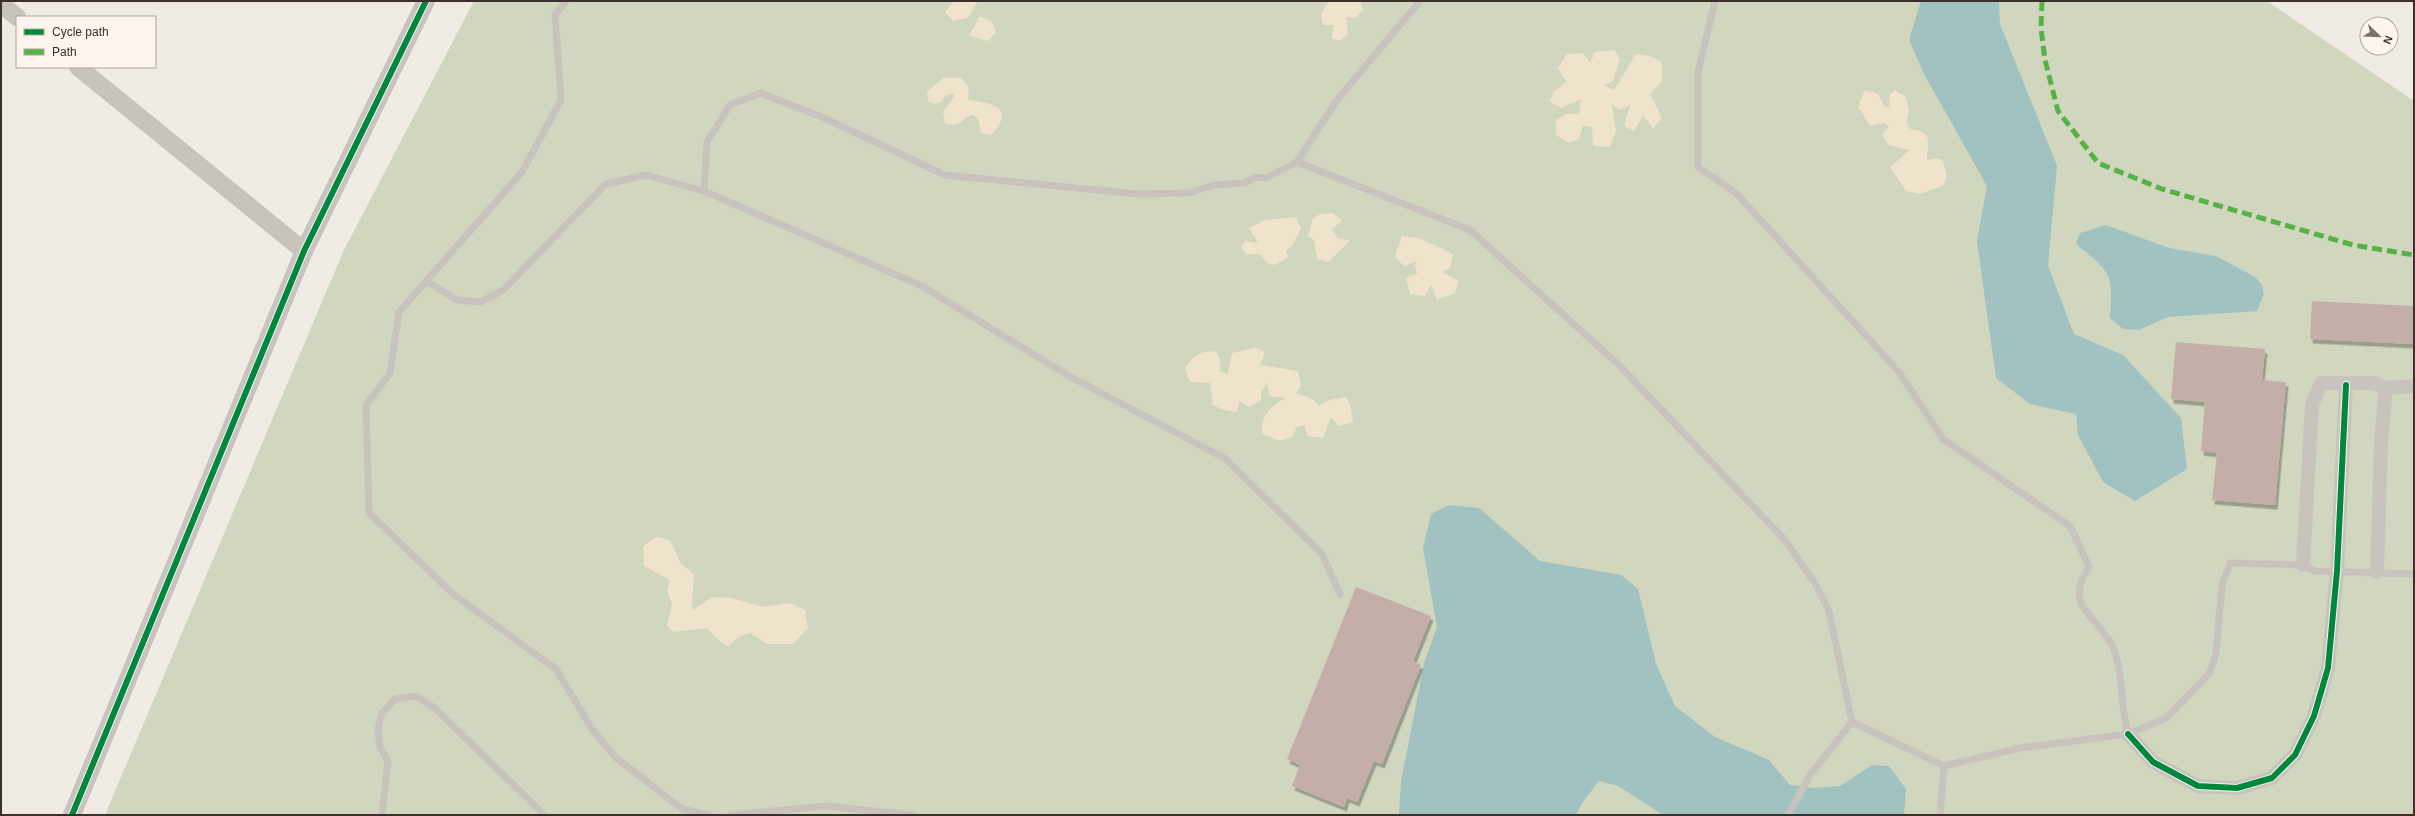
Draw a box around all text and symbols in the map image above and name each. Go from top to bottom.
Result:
legend [16,16,156,68]
north arrow [2359,16,2399,56]
text: Cycle path [52,25,109,39]
text: N [2381,34,2395,46]
text: Path [52,45,77,59]

